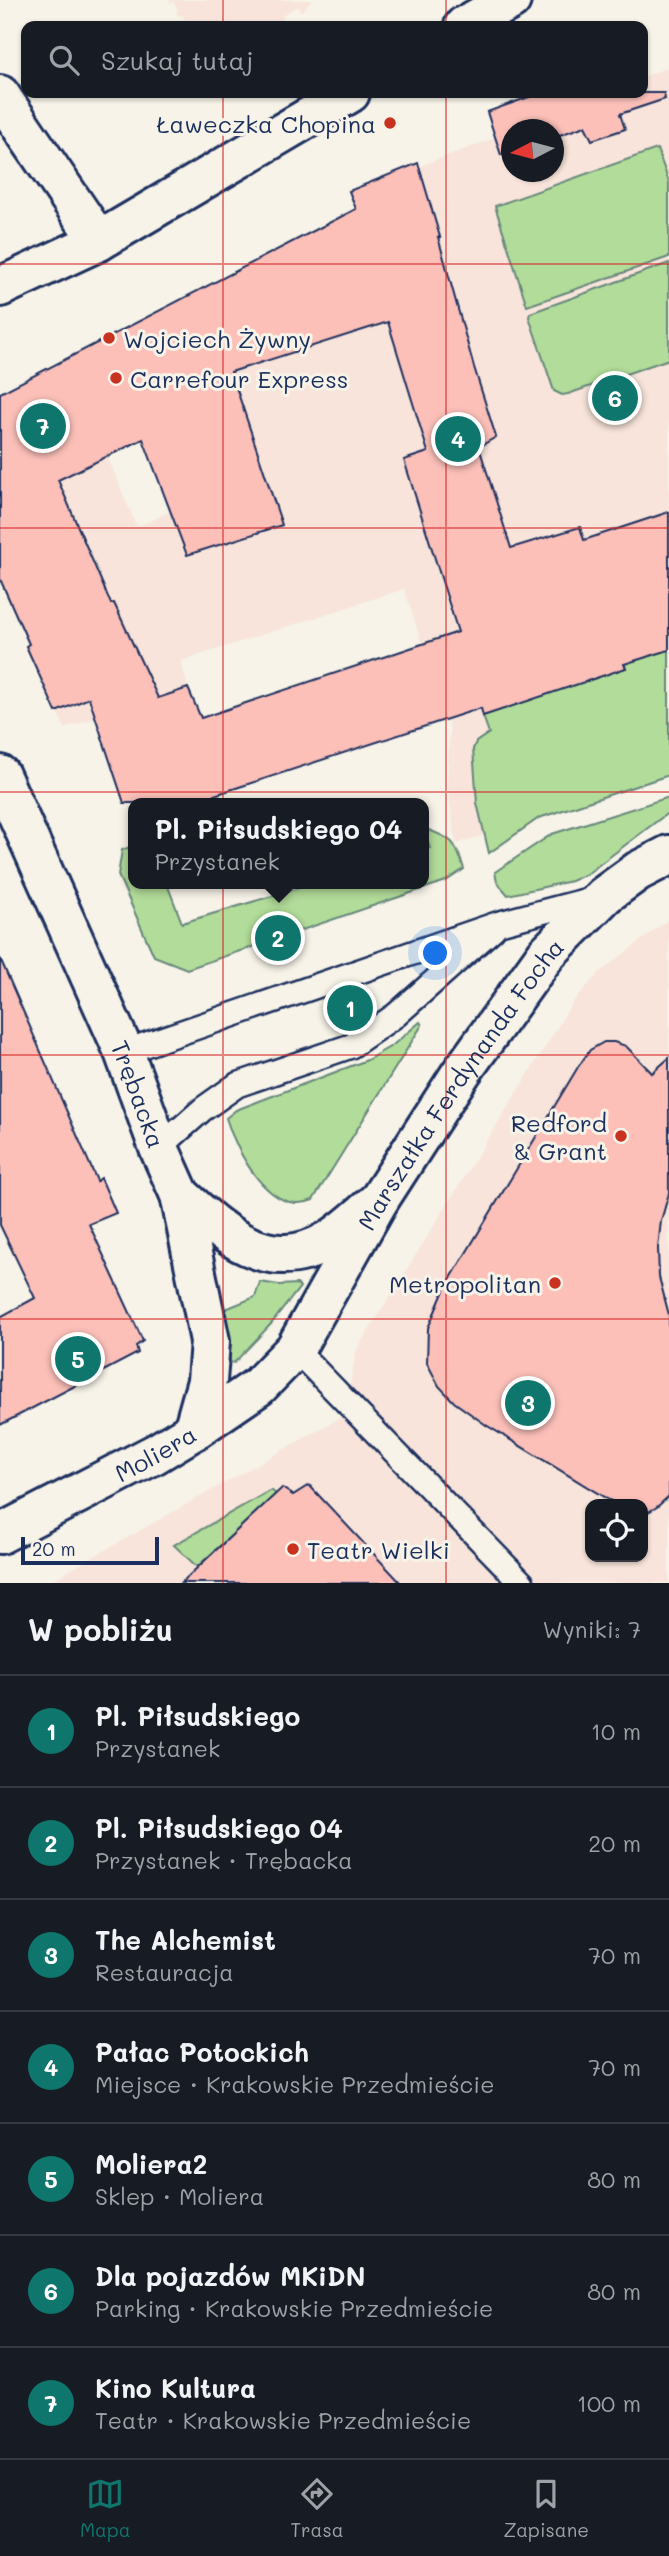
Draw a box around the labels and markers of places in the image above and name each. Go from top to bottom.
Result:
place label: Ławeczka Chopina [157,108,376,139]
marker: Ławeczka Chopina [382,115,398,131]
place label: Wojciech Żywny [123,323,311,354]
marker: Wojciech Żywny [101,330,117,346]
place label: Carrefour Express [130,363,348,394]
marker: Carrefour Express [108,370,124,386]
pin: 6 [592,372,638,424]
pin: 7 [20,400,66,452]
pin: 4 [435,413,481,465]
pin: 2 [255,912,301,964]
pin: 1 [327,982,373,1034]
place label: Redford & Grant [511,1107,607,1166]
marker: Redford & Grant [613,1128,629,1144]
place label: Metropolitan [389,1268,541,1299]
marker: Metropolitan [547,1275,563,1291]
pin: 5 [55,1333,101,1385]
pin: 3 [505,1377,551,1429]
place label: Teatr Wielki [307,1534,450,1565]
marker: Teatr Wielki [285,1541,301,1557]

